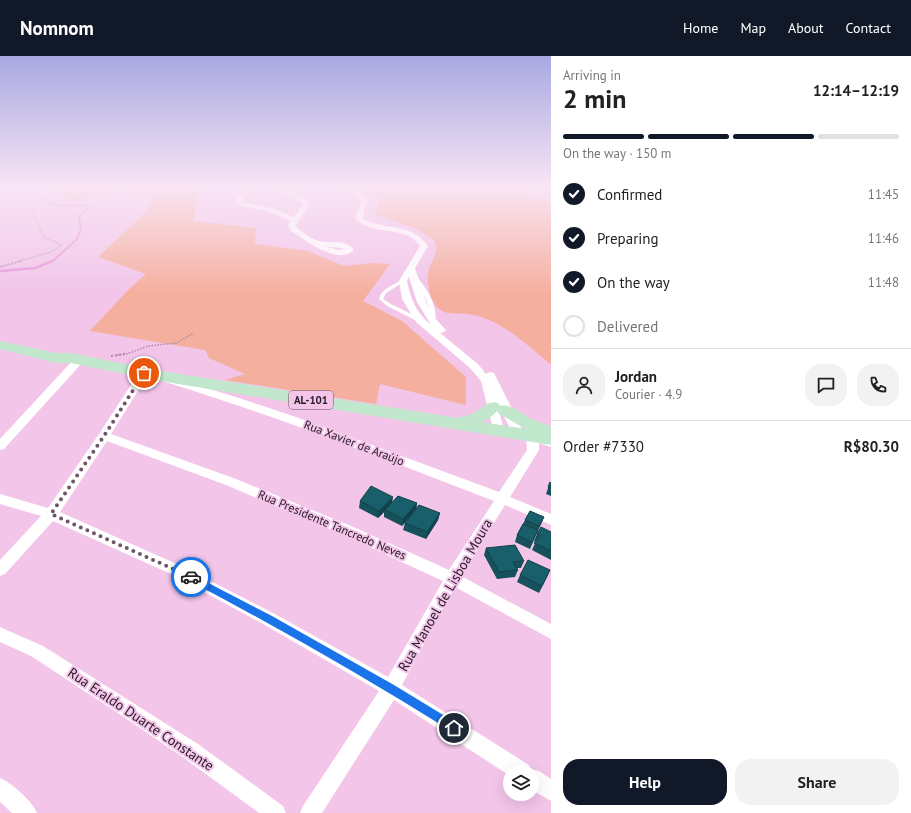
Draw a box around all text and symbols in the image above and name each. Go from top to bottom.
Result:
text: Nomnom [20,16,94,40]
text: Home [683,19,718,37]
text: Map [740,19,766,37]
text: About [788,19,824,37]
text: Contact [846,19,891,37]
text: Arriving in [563,67,621,84]
text: 12:14–12:19 [813,81,899,100]
text: 2 min [563,82,626,115]
text: On the way · 150 m [563,145,671,162]
icon: check [563,183,585,205]
text: Confirmed [597,185,662,204]
text: 11:45 [868,186,899,203]
icon: check [563,227,585,249]
text: Preparing [597,229,659,248]
text: 11:46 [868,230,899,247]
icon: check [563,271,585,293]
text: On the way [597,273,670,292]
text: 11:48 [868,274,899,291]
text: Delivered [597,317,658,336]
pin [127,356,161,390]
icon: bag [133,362,155,384]
button: person [563,364,605,406]
button: chat [805,364,847,406]
button: phone [857,364,899,406]
text: Jordan [615,367,657,386]
text: Courier · 4.9 [615,386,682,403]
road number: AL-101 [289,391,333,409]
street label: Rua Xavier de Araújo [302,416,406,469]
text: Order #7330 [563,437,644,456]
text: R$80.30 [844,437,899,456]
street label: Rua Presidente Tancredo Neves [256,486,409,563]
street label: Rua Manoel de Lisboa Moura [394,515,496,675]
courier [171,557,211,597]
icon: car [180,566,202,588]
street label: Rua Eraldo Duarte Constante [65,663,217,775]
pin [437,711,471,745]
icon: home [443,717,465,739]
button: Help [563,759,727,805]
button: Share [735,759,899,805]
map controls [503,765,539,801]
button: layers [503,765,539,801]

